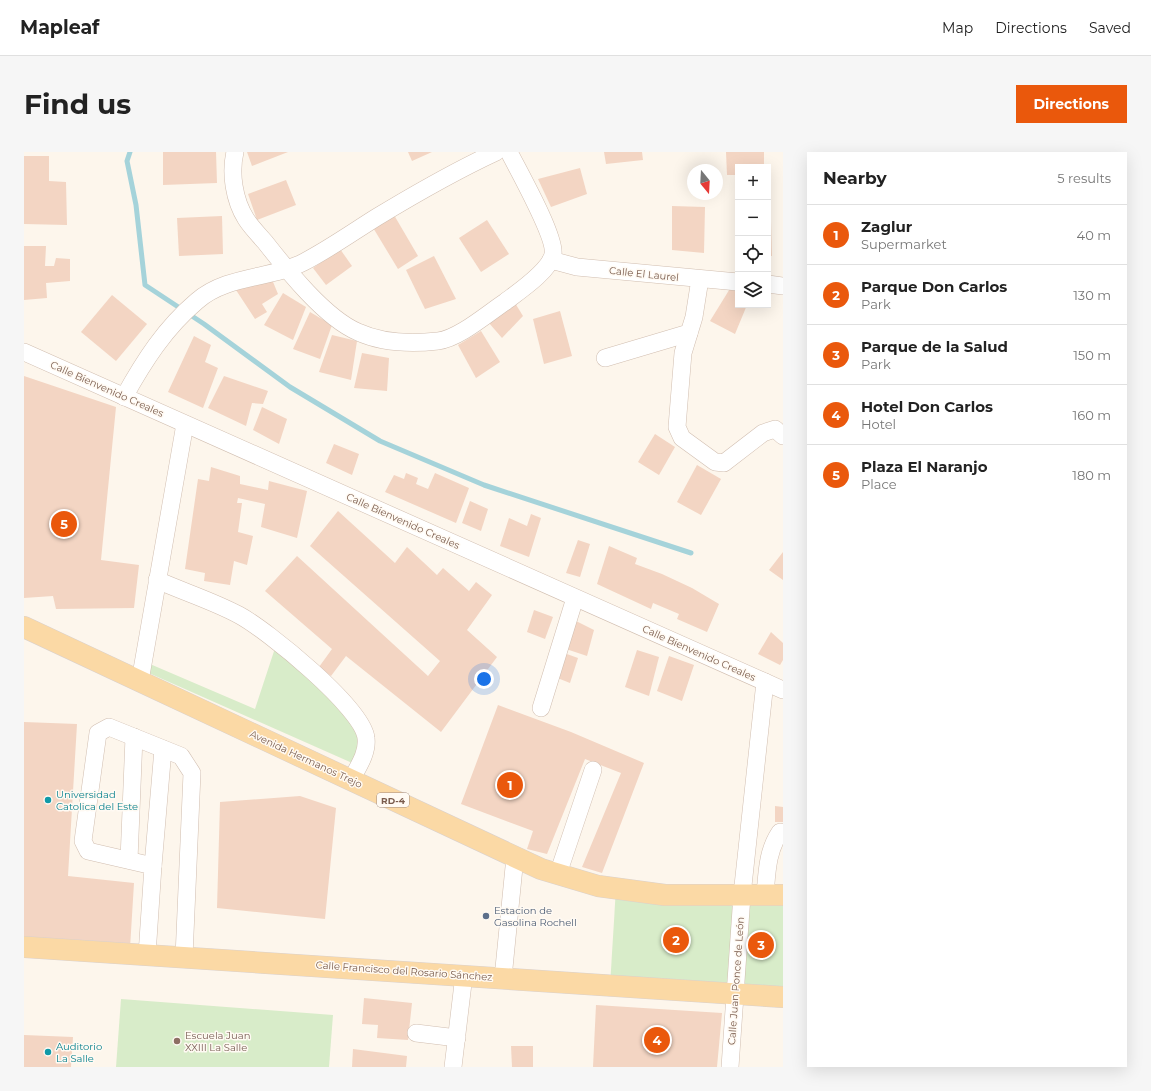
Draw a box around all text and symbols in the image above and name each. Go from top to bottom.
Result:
text: Mapleaf [20,16,99,39]
text: Map [942,19,973,37]
text: Directions [995,19,1067,37]
text: Saved [1089,19,1131,37]
button: Directions [1016,85,1127,123]
text: Find us [24,87,131,121]
north arrow [687,164,723,200]
map controls [735,164,771,308]
button: + [735,164,771,200]
text: Nearby [823,168,887,188]
text: 5 results [1057,170,1111,186]
button: − [735,200,771,236]
text: Zaglur [861,217,912,236]
text: 1 [833,227,839,243]
text: 40 m [1077,227,1111,243]
button: locate [735,236,771,272]
text: Supermarket [861,236,947,252]
street label: Calle El Laurel [608,264,680,284]
button: layers [735,272,771,308]
text: Parque Don Carlos [861,277,1007,296]
text: 2 [832,287,840,303]
text: 130 m [1073,287,1111,303]
text: Park [861,296,891,312]
text: Parque de la Salud [861,337,1008,356]
text: 3 [832,347,840,363]
text: 150 m [1073,347,1111,363]
text: Park [861,356,891,372]
street label: Calle Bienvenido Creales [48,358,166,420]
text: Hotel Don Carlos [861,397,993,416]
text: 4 [832,407,840,423]
text: 160 m [1073,407,1111,423]
text: Hotel [861,416,896,432]
text: Plaza El Naranjo [861,457,988,476]
text: 5 [832,467,840,483]
text: 180 m [1072,467,1111,483]
text: Place [861,476,897,492]
street label: Calle Bienvenido Creales [344,490,462,552]
pin: 5 [51,509,77,539]
street label: Calle Bienvenido Creales [640,622,758,684]
your location [474,669,494,689]
street label: Avenida Hermanos Trejo [248,727,364,791]
pin: 1 [497,770,523,800]
place label: Universidad Catolica del Este [56,788,138,813]
road number: RD-4 [377,793,409,807]
marker: Universidad Catolica del Este [43,795,53,805]
place label: Estacion de Gasolina Rochell [494,904,577,929]
marker: Estacion de Gasolina Rochell [481,911,491,921]
street label: Calle Juan Ponce de León [725,916,747,1046]
pin: 2 [663,925,689,955]
pin: 3 [748,930,774,960]
street label: Calle Francisco del Rosario Sánchez [315,958,493,984]
pin: 4 [644,1025,670,1055]
place label: Escuela Juan XXIII La Salle [185,1029,250,1054]
marker: Escuela Juan XXIII La Salle [172,1036,182,1046]
place label: Auditorio La Salle [56,1040,102,1065]
marker: Auditorio La Salle [43,1047,53,1057]

